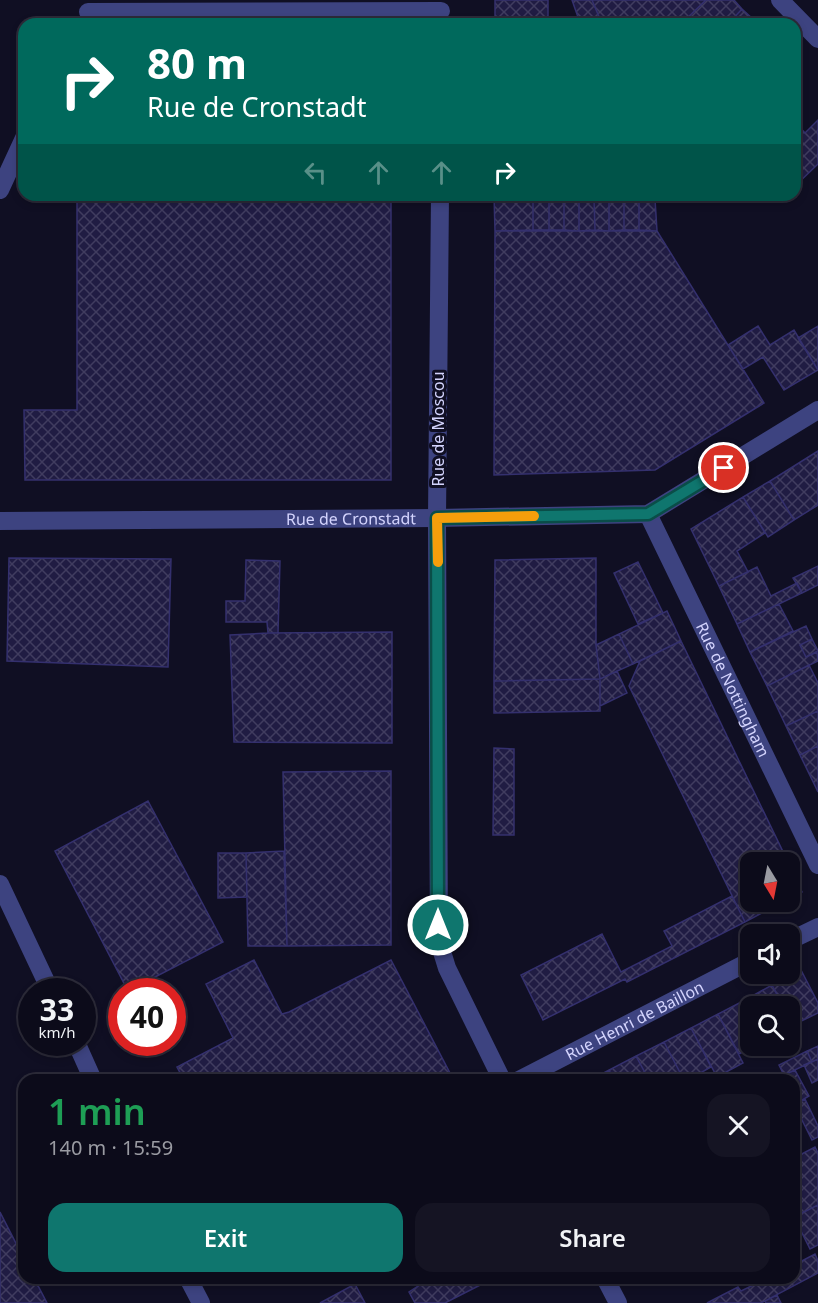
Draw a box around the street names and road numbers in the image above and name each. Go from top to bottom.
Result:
street label: Rue de Moscou [427,371,449,487]
street label: Rue de Cronstadt [286,507,416,530]
street label: Rue de Nottingham [691,618,775,761]
street label: Rue Henri de Baillon [561,976,708,1065]

